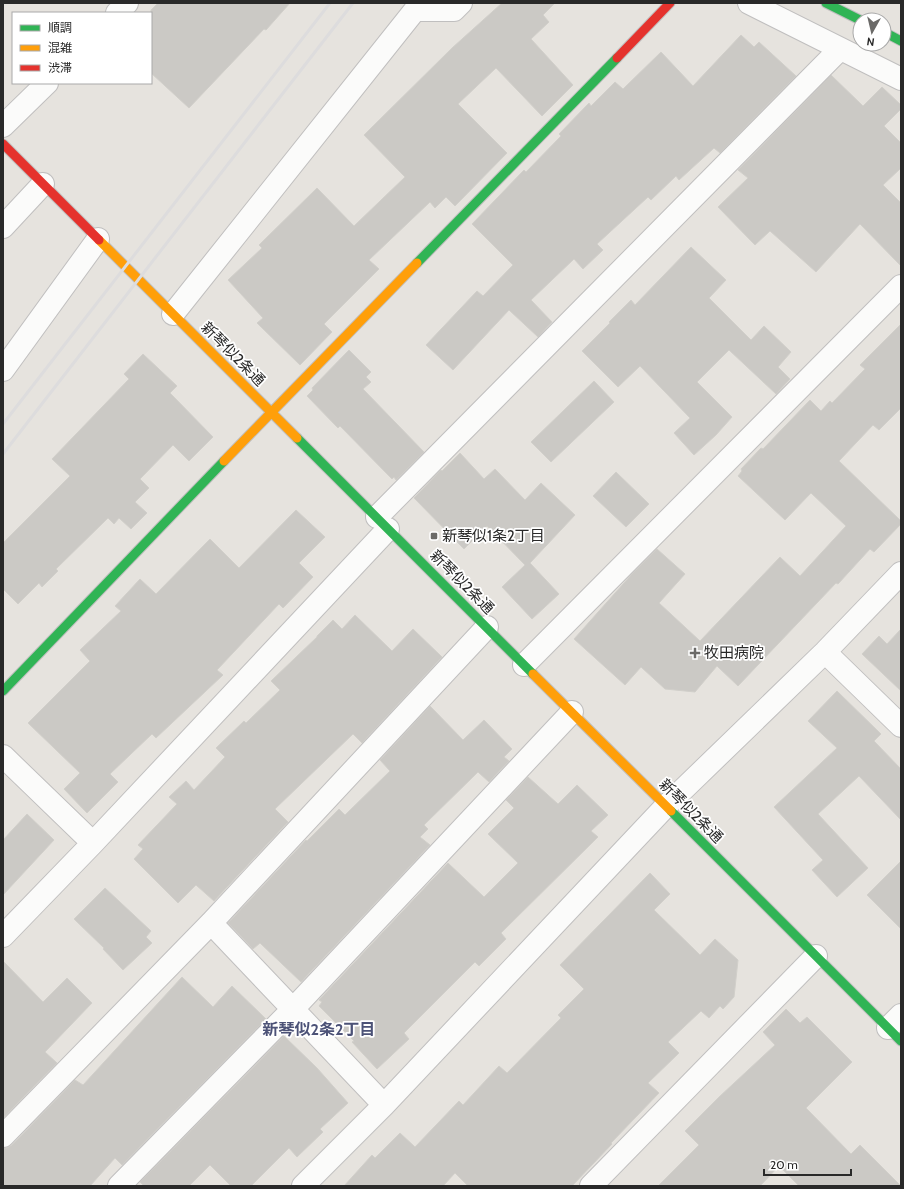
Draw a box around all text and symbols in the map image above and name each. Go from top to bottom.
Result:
legend [12,12,152,84]
north arrow [852,12,892,52]
text: 順調 [48,20,72,35]
text: N [866,34,875,49]
text: 混雑 [48,40,72,55]
text: 渋滞 [48,60,72,75]
street label: 新琴似2条通 [197,318,269,390]
place label: 新琴似1条2丁目 [442,527,545,545]
marker: 新琴似1条2丁目 [429,531,439,541]
street label: 新琴似2条通 [426,546,498,618]
place label: 牧田病院 [704,644,764,662]
marker: 牧田病院 [689,647,701,659]
street label: 新琴似2条通 [655,775,727,847]
district label: 新琴似2条2丁目 [263,1020,375,1039]
scale bar [764,1151,851,1177]
text: 20 m [770,1157,798,1172]

